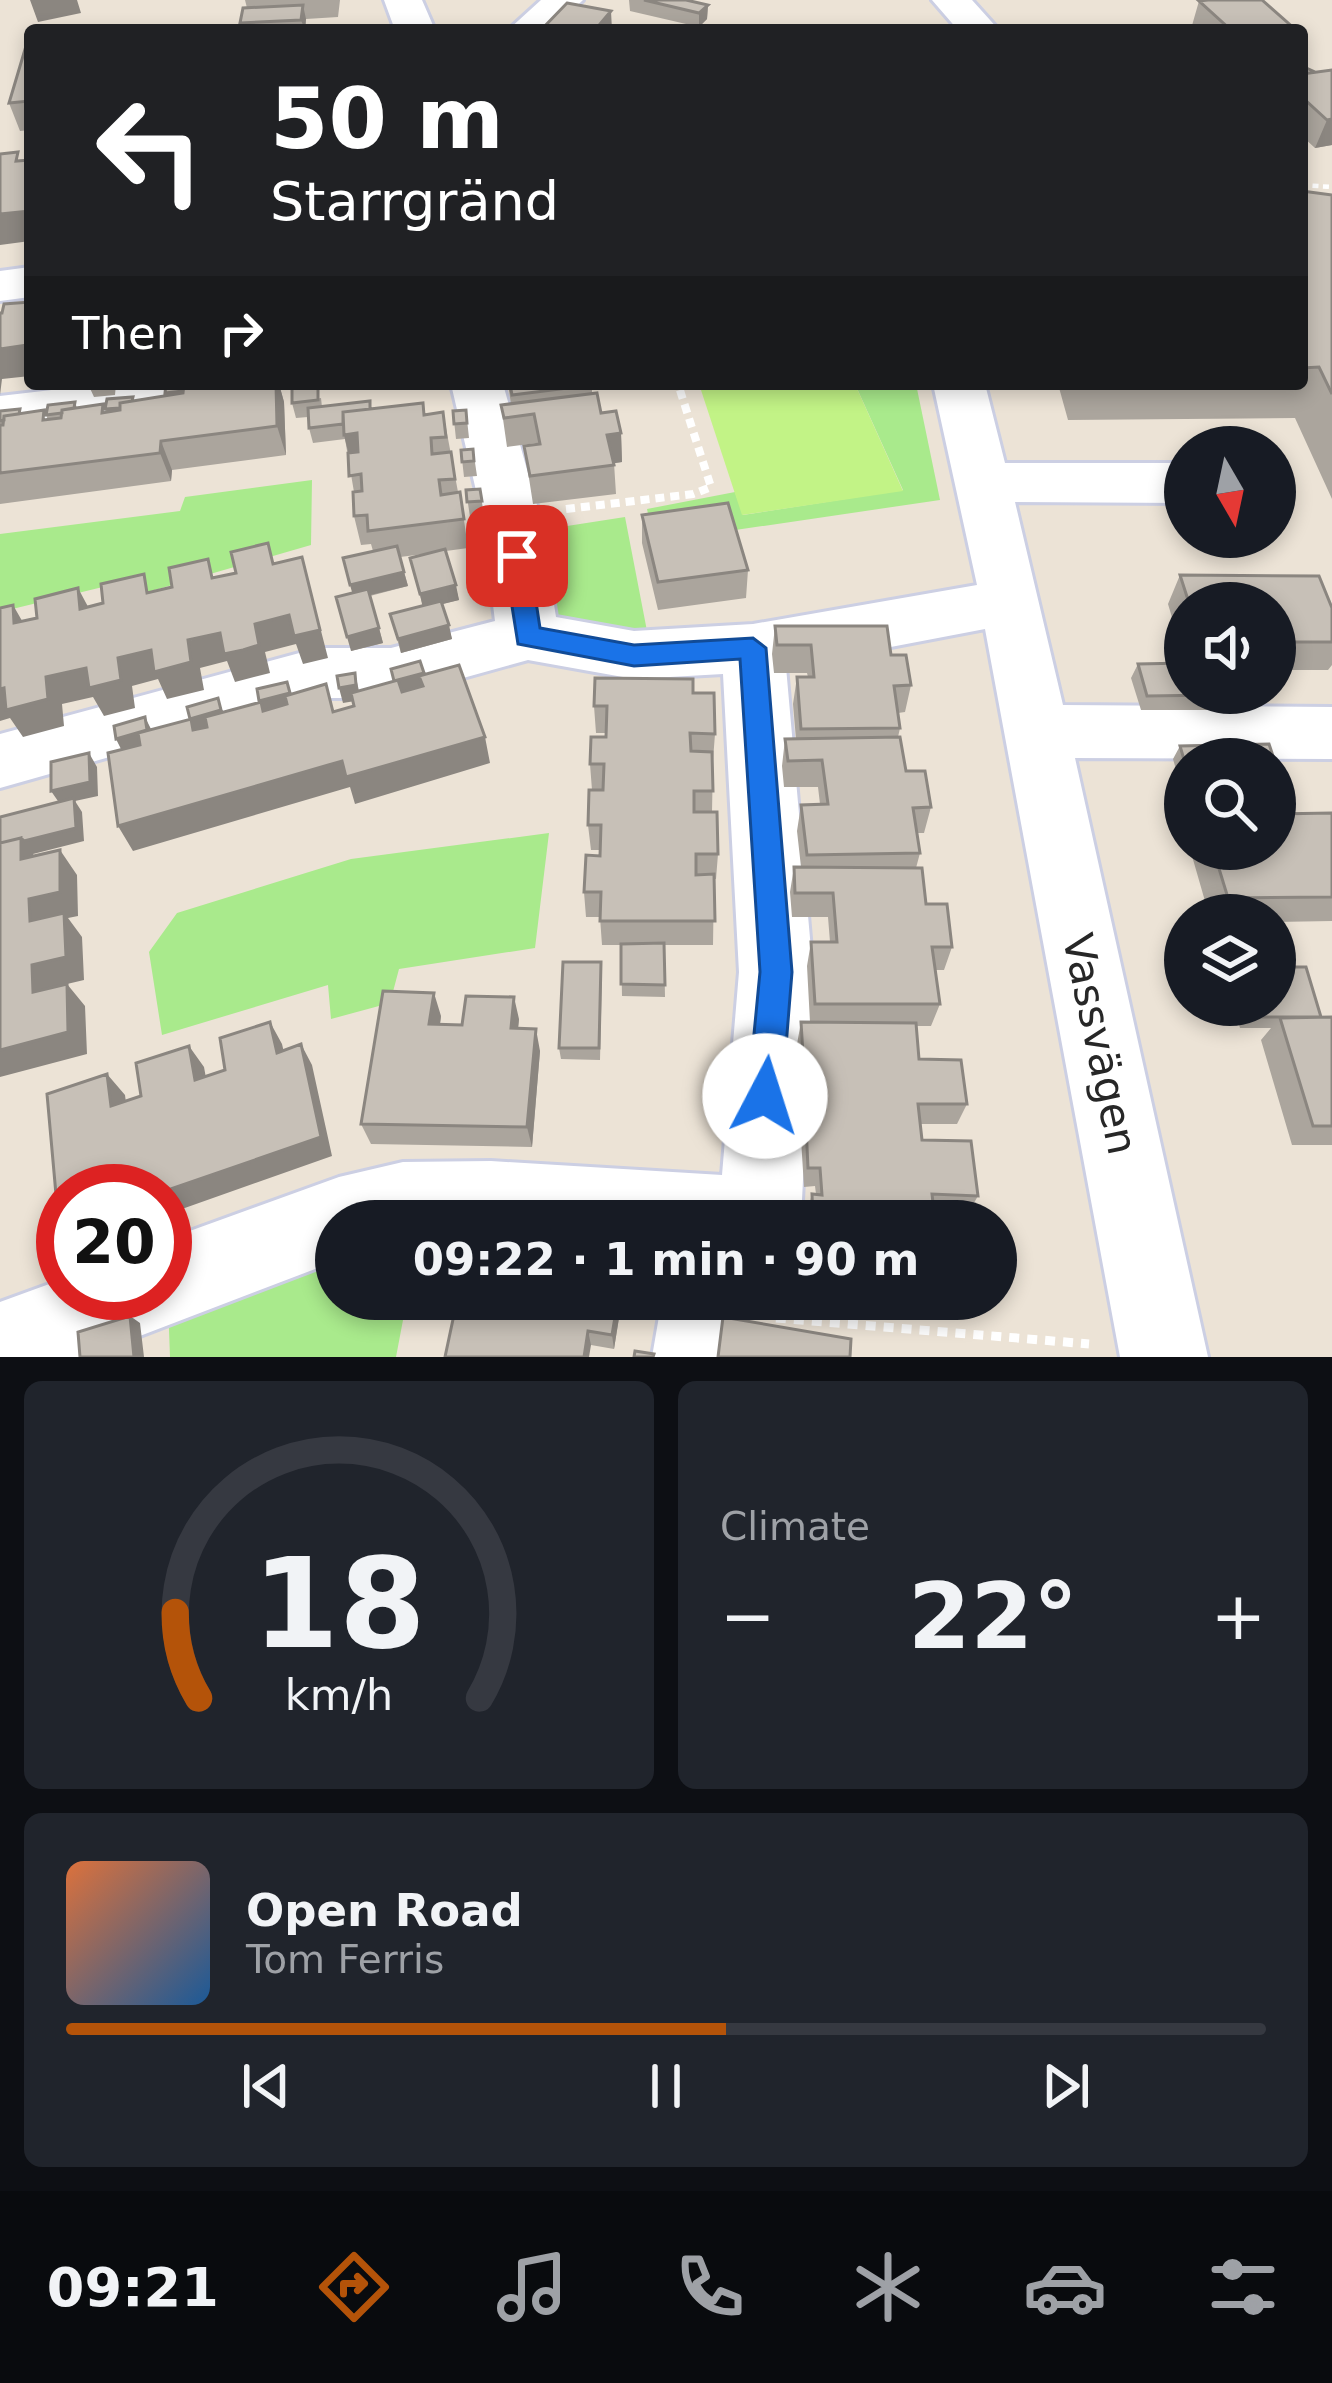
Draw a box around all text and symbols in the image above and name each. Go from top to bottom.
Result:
text: 50 m [270,70,504,168]
icon: left [72,72,228,228]
text: Starrgränd [270,170,559,233]
icon: right [208,300,274,366]
text: Then [72,307,184,360]
north arrow [1164,426,1296,558]
map controls [1164,426,1296,1026]
pin [466,505,568,607]
icon: arrive [484,523,550,589]
button: sound [1164,582,1296,714]
button: search [1164,738,1296,870]
button: layers [1164,894,1296,1026]
street label: Vassvägen [1053,929,1147,1159]
position arrow [702,1033,828,1159]
speed limit sign: 20 [36,1164,192,1320]
text: 09:22 · 1 min · 90 m [413,1233,919,1286]
text: Climate [720,1504,870,1549]
text: 18 [252,1531,426,1676]
text: 22° [908,1564,1078,1669]
text: − [720,1578,775,1655]
text: + [1211,1578,1266,1655]
text: km/h [285,1670,393,1720]
text: Open Road [246,1884,523,1937]
text: Tom Ferris [246,1937,444,1982]
icon: previous [233,2053,299,2119]
icon: pause [633,2053,699,2119]
icon: next [1033,2053,1099,2119]
icon: directions [312,2245,396,2329]
icon: music [490,2245,574,2329]
icon: phone [668,2245,752,2329]
icon: climate [846,2245,930,2329]
icon: car [1023,2245,1107,2329]
icon: filters [1201,2245,1285,2329]
text: 09:21 [47,2256,219,2319]

